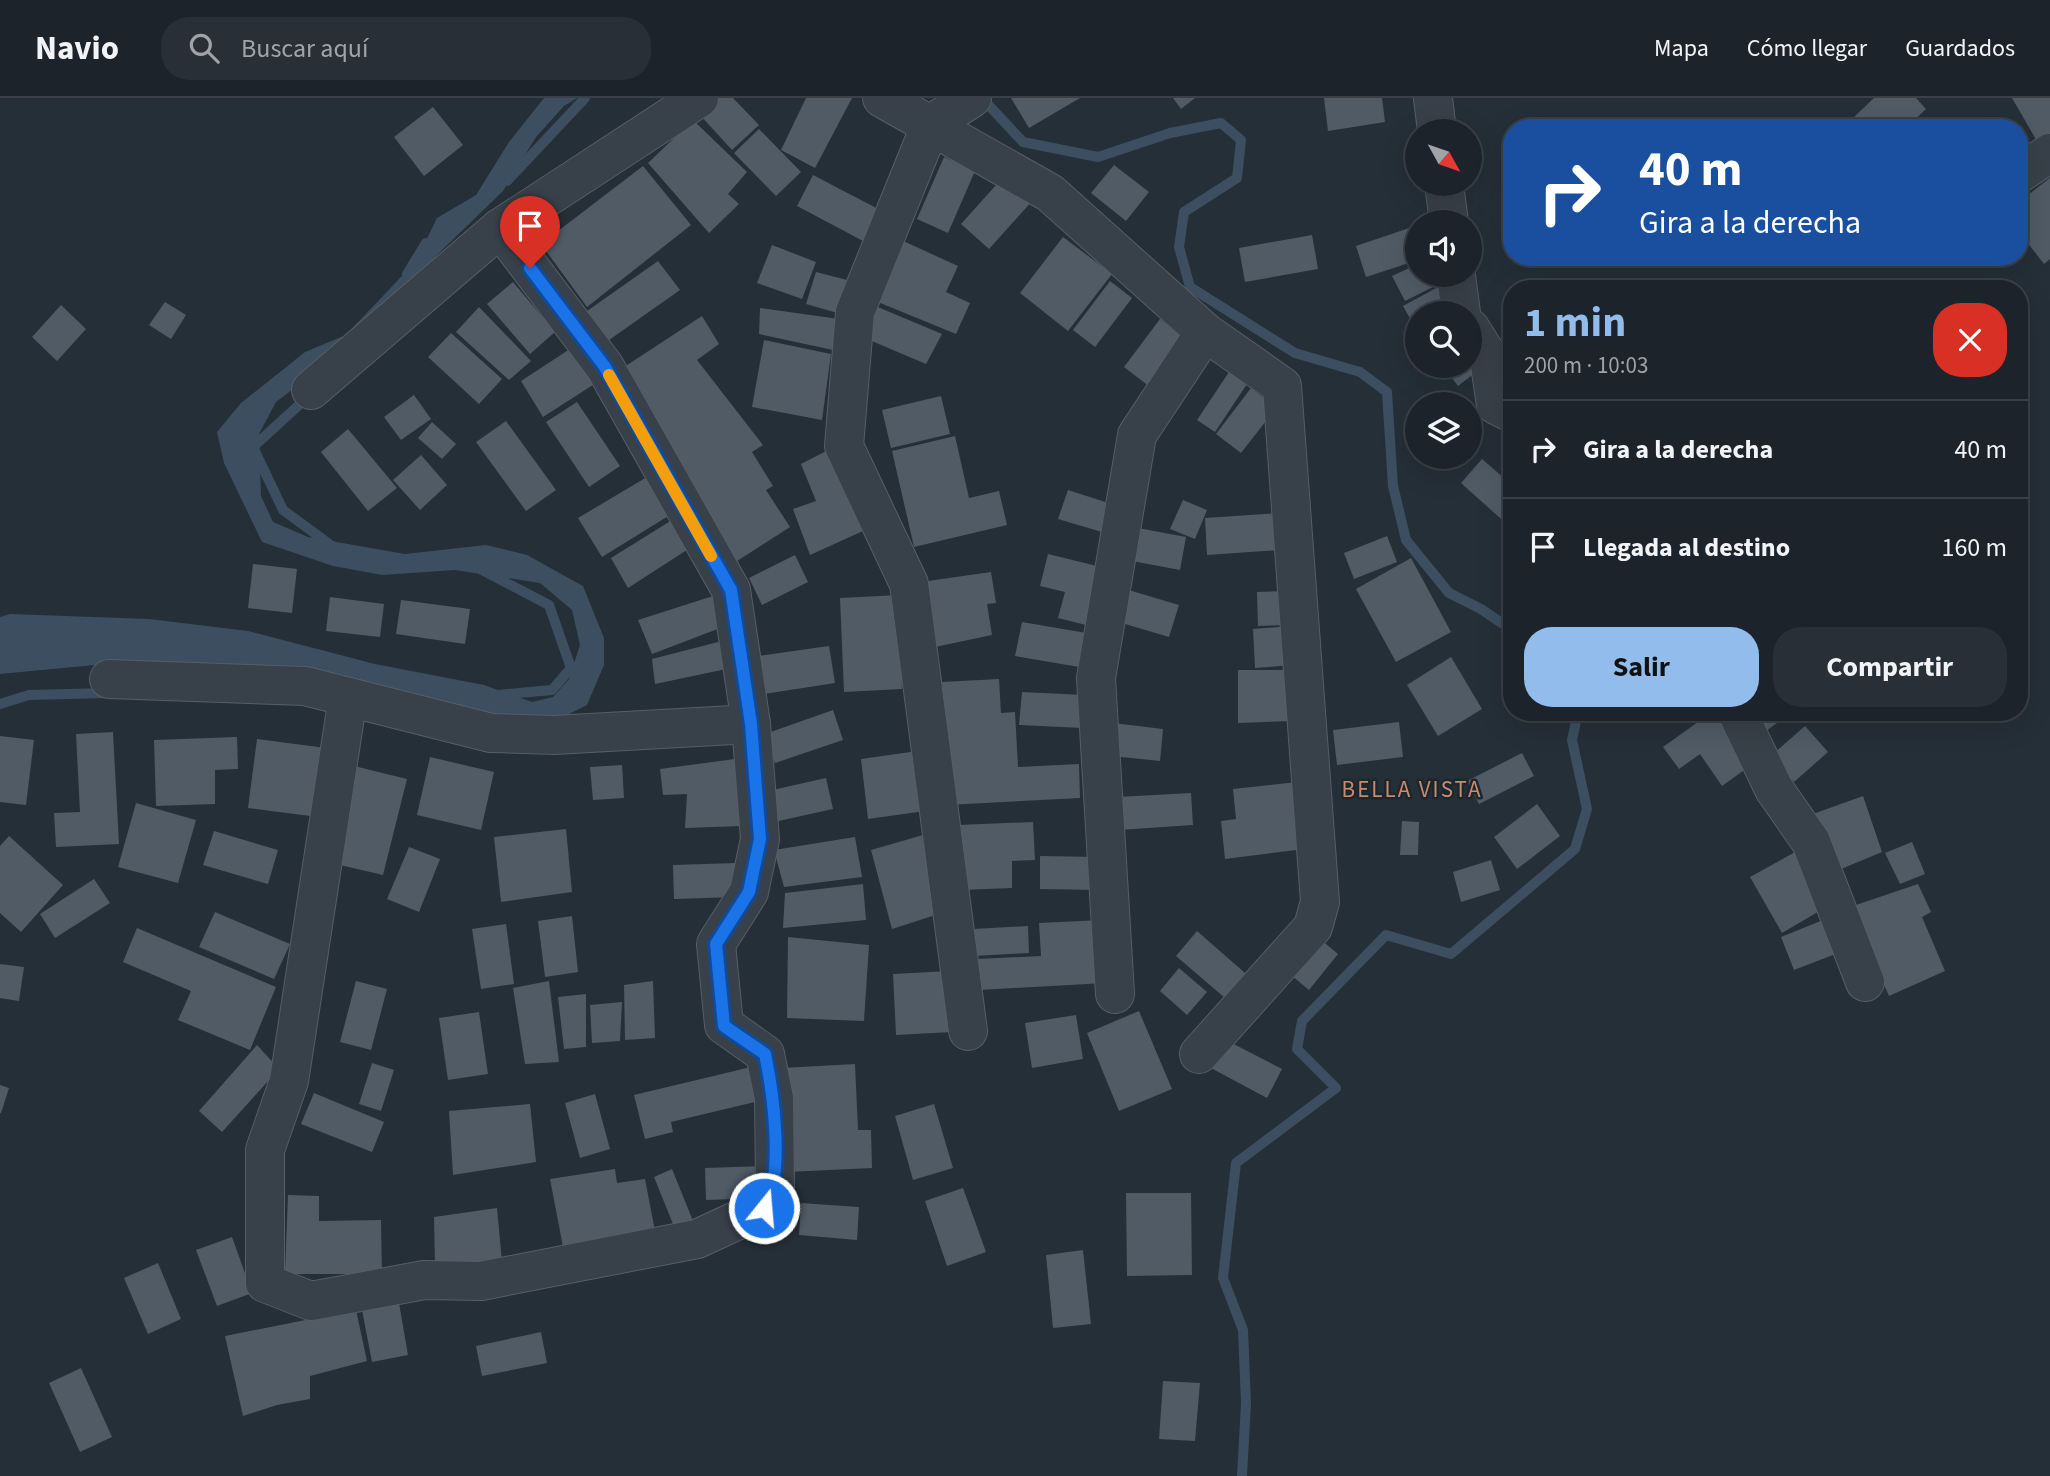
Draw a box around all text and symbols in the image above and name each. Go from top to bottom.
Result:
search box [161,17,651,80]
text: Navio [35,25,119,72]
icon: search [185,29,223,67]
text: Buscar aquí [241,30,368,67]
text: Mapa [1654,31,1709,66]
text: Cómo llegar [1747,31,1867,66]
text: Guardados [1905,31,2015,66]
north arrow [1405,119,1482,196]
map controls [1405,119,1482,469]
text: 40 m [1639,135,1743,205]
icon: right [1524,147,1615,238]
pin [500,196,560,268]
text: Gira a la derecha [1639,200,1861,246]
icon: arrive [511,207,549,245]
button: sound [1405,210,1482,287]
text: 1 min [1524,293,1626,353]
button: search [1405,301,1482,378]
button: close [1933,303,2007,377]
text: 200 m · 10:03 [1524,349,1648,382]
button: layers [1405,392,1482,469]
icon: right [1524,430,1562,468]
text: Gira a la derecha [1583,431,1773,468]
text: 40 m [1954,431,2007,468]
icon: arrive [1524,528,1562,566]
text: Llegada al destino [1583,529,1790,566]
text: 160 m [1941,529,2007,566]
button: Salir [1524,627,1759,707]
button: Compartir [1773,627,2007,707]
district label: BELLA VISTA [1342,773,1482,806]
position arrow [727,1171,801,1245]

